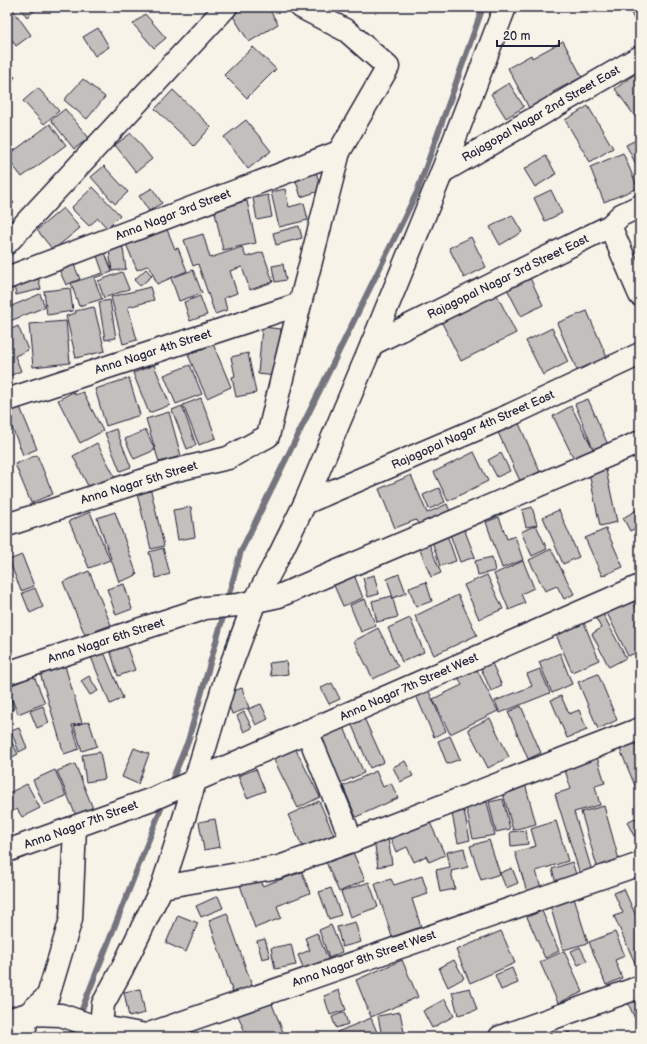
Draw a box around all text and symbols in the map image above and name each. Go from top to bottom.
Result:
scale bar [497,22,559,48]
text: 20 m [503,29,530,44]
street label: Rajagopal Nagar 2nd Street East [459,62,623,165]
street label: Anna Nagar 3rd Street [113,186,233,244]
street label: Rajagopal Nagar 3rd Street East [425,231,591,323]
street label: Anna Nagar 4th Street [93,326,213,378]
street label: Rajagopal Nagar 4th Street East [389,387,557,473]
street label: Anna Nagar 5th Street [79,458,199,508]
street label: Anna Nagar 6th Street [46,615,166,667]
street label: Anna Nagar 7th Street West [338,650,481,724]
street label: Anna Nagar 7th Street [22,797,140,853]
street label: Anna Nagar 8th Street West [290,927,438,991]

